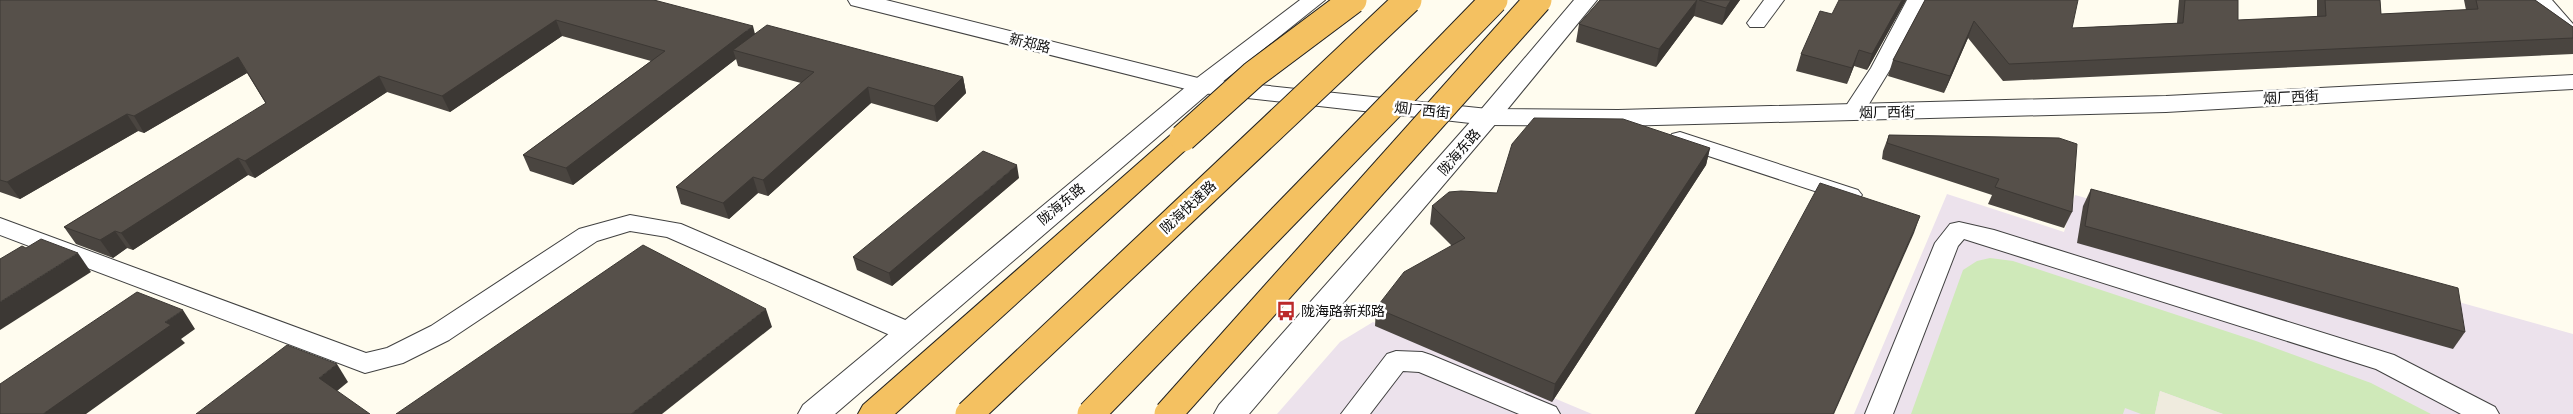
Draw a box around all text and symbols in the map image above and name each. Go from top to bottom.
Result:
street label: 新郑路 [1008,30,1052,56]
street label: 烟厂西街 [2263,88,2319,106]
street label: 烟厂西街 [1393,99,1451,121]
street label: 烟厂西街 [1859,104,1915,120]
street label: 陇海东路 [1435,126,1483,178]
street label: 陇海快速路 [1157,177,1219,237]
street label: 陇海东路 [1034,180,1088,228]
bus stop icon: 陇海路新郑路 [1275,300,1297,322]
place label: 陇海路新郑路 [1301,303,1385,319]

